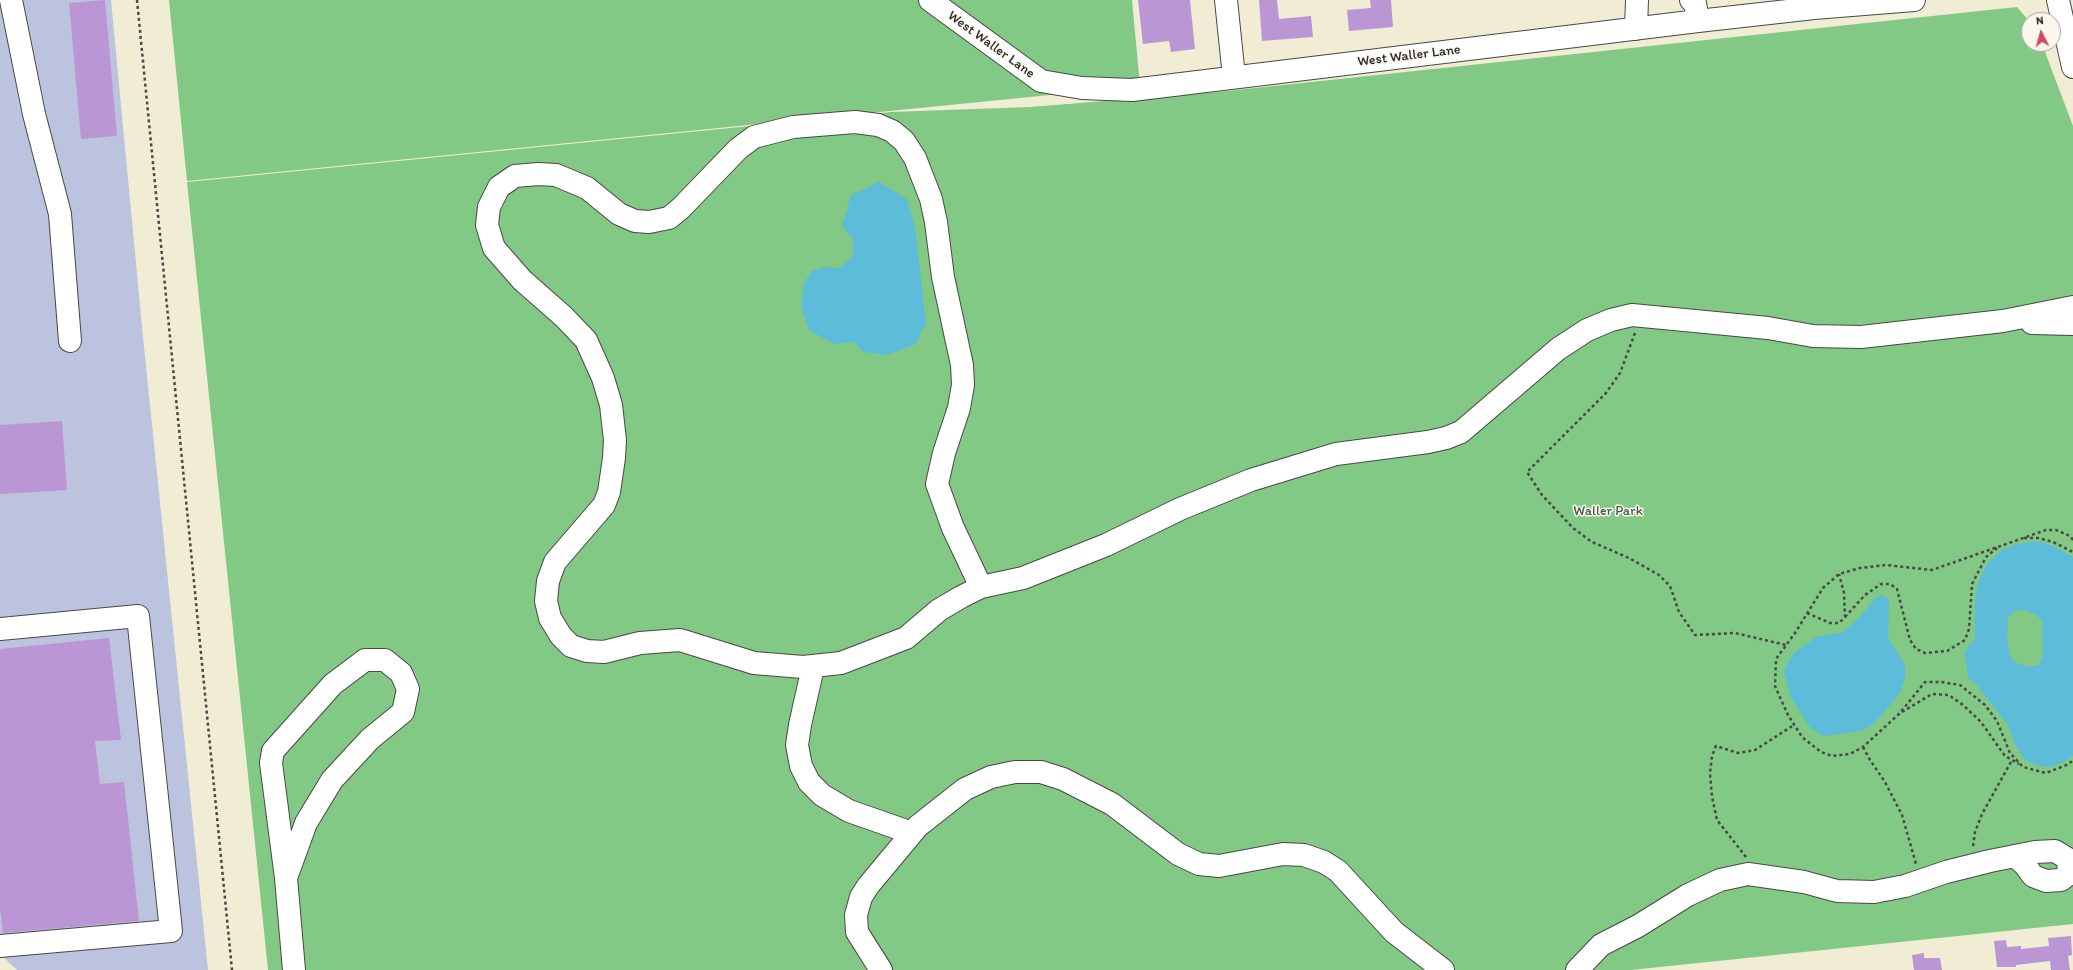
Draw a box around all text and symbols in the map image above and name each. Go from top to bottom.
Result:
street label: West Waller Lane [944,8,1038,82]
north arrow [2021,12,2061,52]
text: N [2035,14,2044,27]
street label: West Waller Lane [1356,41,1462,71]
park label: Waller Park [1573,503,1643,519]

